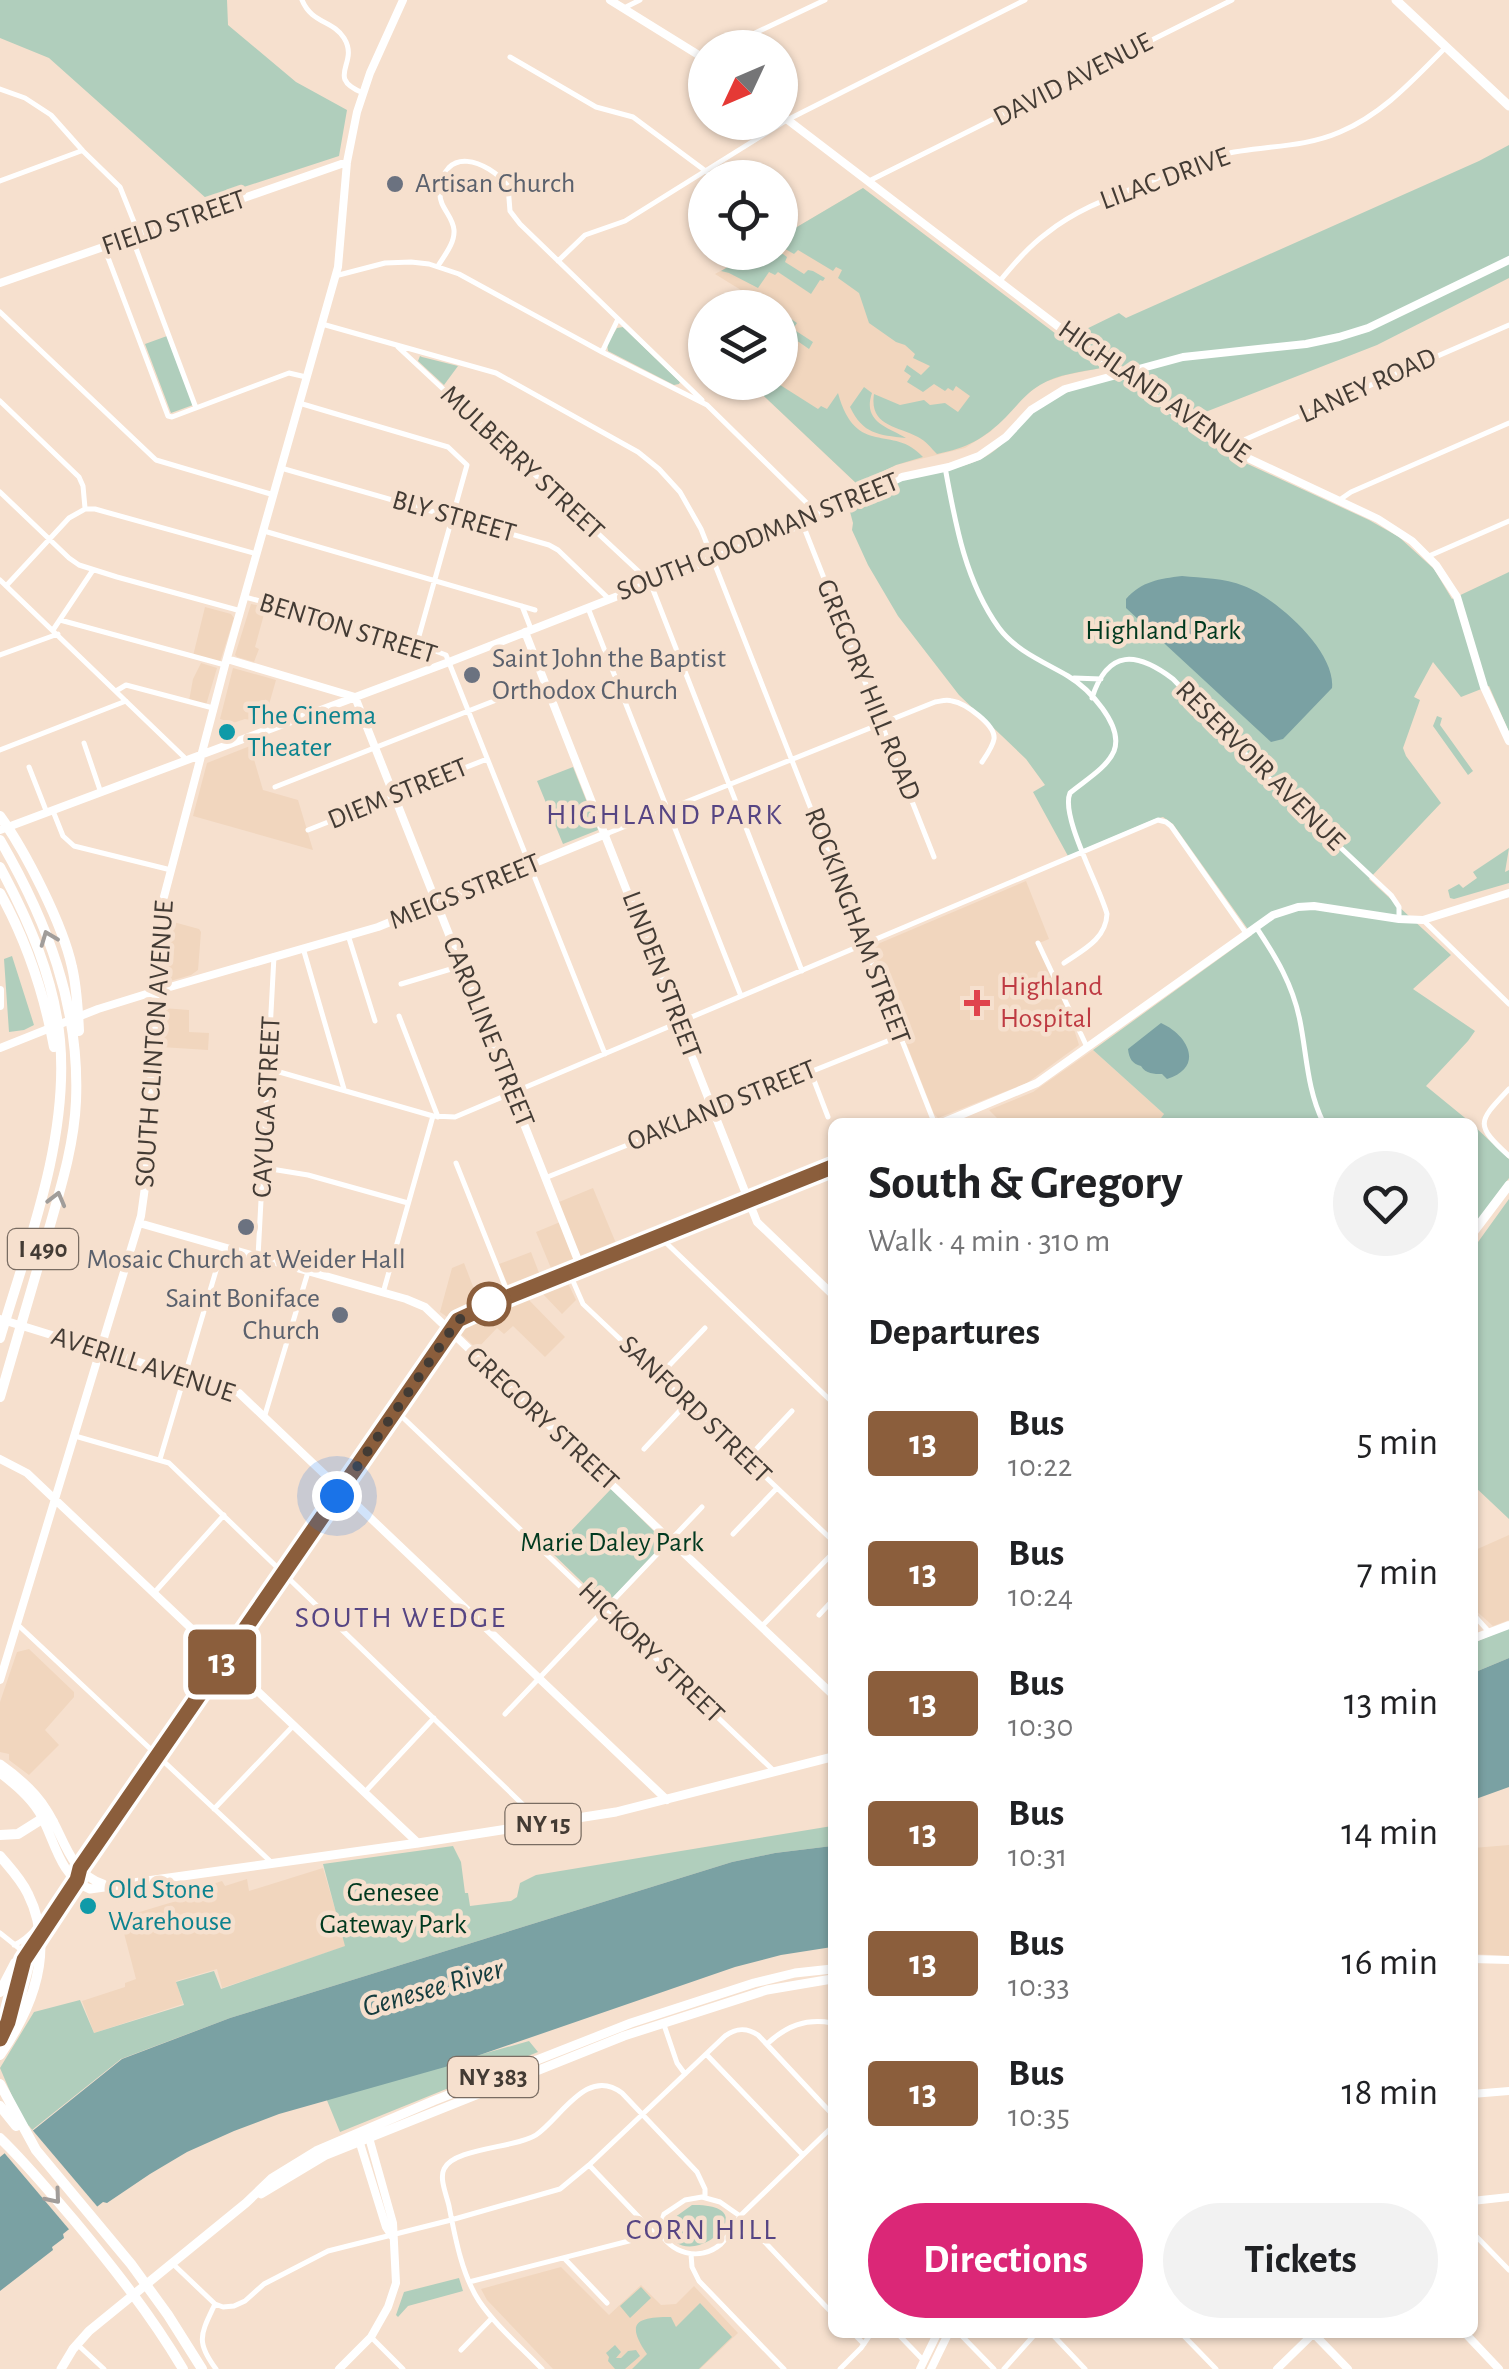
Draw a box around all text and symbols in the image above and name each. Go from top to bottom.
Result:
street label: DAVID AVENUE [989,28,1157,132]
north arrow [688,30,798,140]
map controls [688,30,798,400]
street label: LILAC DRIVE [1096,143,1234,215]
button: locate [688,160,798,270]
place label: Artisan Church [415,170,575,198]
marker: Artisan Church [384,173,406,195]
street label: FIELD STREET [98,185,250,261]
button: layers [688,290,798,400]
street label: HIGHLAND AVENUE [1053,315,1255,469]
street label: LANEY ROAD [1295,343,1441,429]
street label: MULBERRY STREET [435,380,609,546]
street label: SOUTH GOODMAN STREET [613,467,903,606]
street label: BLY STREET [389,486,519,548]
street label: GREGORY HILL ROAD [811,576,925,804]
street label: BENTON STREET [256,589,440,669]
park label: Highland Park [1085,617,1241,645]
place label: Saint John the Baptist Orthodox Church [492,645,726,705]
marker: Saint John the Baptist Orthodox Church [461,664,483,686]
street label: RESERVOIR AVENUE [1170,676,1350,856]
place label: The Cinema Theater [247,702,377,762]
marker: The Cinema Theater [216,721,238,743]
street label: DIEM STREET [324,753,472,835]
district label: HIGHLAND PARK [546,800,784,830]
street label: ROCKINGHAM STREET [799,804,915,1048]
street label: MEIGS STREET [386,849,545,935]
street label: LINDEN STREET [616,888,706,1063]
street label: SOUTH CLINTON AVENUE [131,900,179,1188]
one-way arrow [40,930,60,948]
street label: CAROLINE STREET [437,933,539,1132]
place label: Highland Hospital [1000,973,1103,1033]
marker: Highland Hospital [964,990,990,1016]
street label: CAYUGA STREET [248,1015,286,1199]
street label: OAKLAND STREET [623,1055,821,1157]
button: heart [1333,1151,1438,1256]
text: South & Gregory [868,1160,1183,1208]
one-way arrow [46,1191,67,1209]
marker: Mosaic Church at Weider Hall [235,1216,257,1238]
text: Walk · 4 min · 310 m [868,1225,1110,1257]
road number: I 490 [8,1229,78,1269]
place label: Mosaic Church at Weider Hall [86,1246,406,1274]
unlabelled marker [468,1283,510,1325]
place label: Saint Boniface Church [165,1285,320,1345]
marker: Saint Boniface Church [329,1304,351,1326]
text: Departures [868,1314,1040,1352]
street label: AVERILL AVENUE [48,1322,238,1408]
street label: SANFORD STREET [614,1331,777,1490]
street label: GREGORY STREET [460,1342,624,1497]
text: Bus [1008,1405,1064,1443]
text: 5 min [1357,1424,1438,1462]
text: 13 [909,1426,937,1461]
text: 10:22 [1008,1450,1072,1482]
your location [312,1471,362,1521]
park label: Marie Daley Park [520,1529,704,1557]
text: Bus [1008,1535,1064,1573]
text: 7 min [1357,1554,1438,1592]
text: 13 [909,1556,937,1591]
street label: HICKORY STREET [573,1577,729,1729]
text: 10:24 [1008,1580,1073,1612]
district label: SOUTH WEDGE [295,1603,507,1633]
line badge: 13 [177,1630,267,1694]
text: 13 [208,1645,236,1680]
text: Bus [1008,1665,1064,1703]
text: 13 min [1344,1684,1438,1722]
text: 13 [909,1686,937,1721]
text: 10:30 [1008,1710,1073,1742]
text: Bus [1008,1795,1064,1833]
road number: NY 15 [506,1804,580,1844]
text: 14 min [1341,1814,1438,1852]
text: 13 [909,1816,937,1851]
text: 10:31 [1008,1840,1067,1872]
place label: Old Stone Warehouse [108,1876,232,1936]
park label: Genesee Gateway Park [320,1879,467,1939]
marker: Old Stone Warehouse [77,1895,99,1917]
text: Bus [1008,1925,1064,1963]
text: 16 min [1342,1944,1438,1982]
text: 13 [909,1946,937,1981]
water label: Genesee River [359,1953,508,2022]
text: 10:33 [1008,1970,1070,2002]
text: Bus [1008,2055,1064,2093]
road number: NY 383 [448,2057,538,2097]
text: 18 min [1341,2074,1438,2112]
text: 13 [909,2076,937,2111]
text: 10:35 [1008,2100,1070,2132]
one-way arrow [43,2185,61,2203]
button: Directions [868,2203,1143,2318]
button: Tickets [1163,2203,1438,2318]
district label: CORN HILL [626,2215,778,2245]

